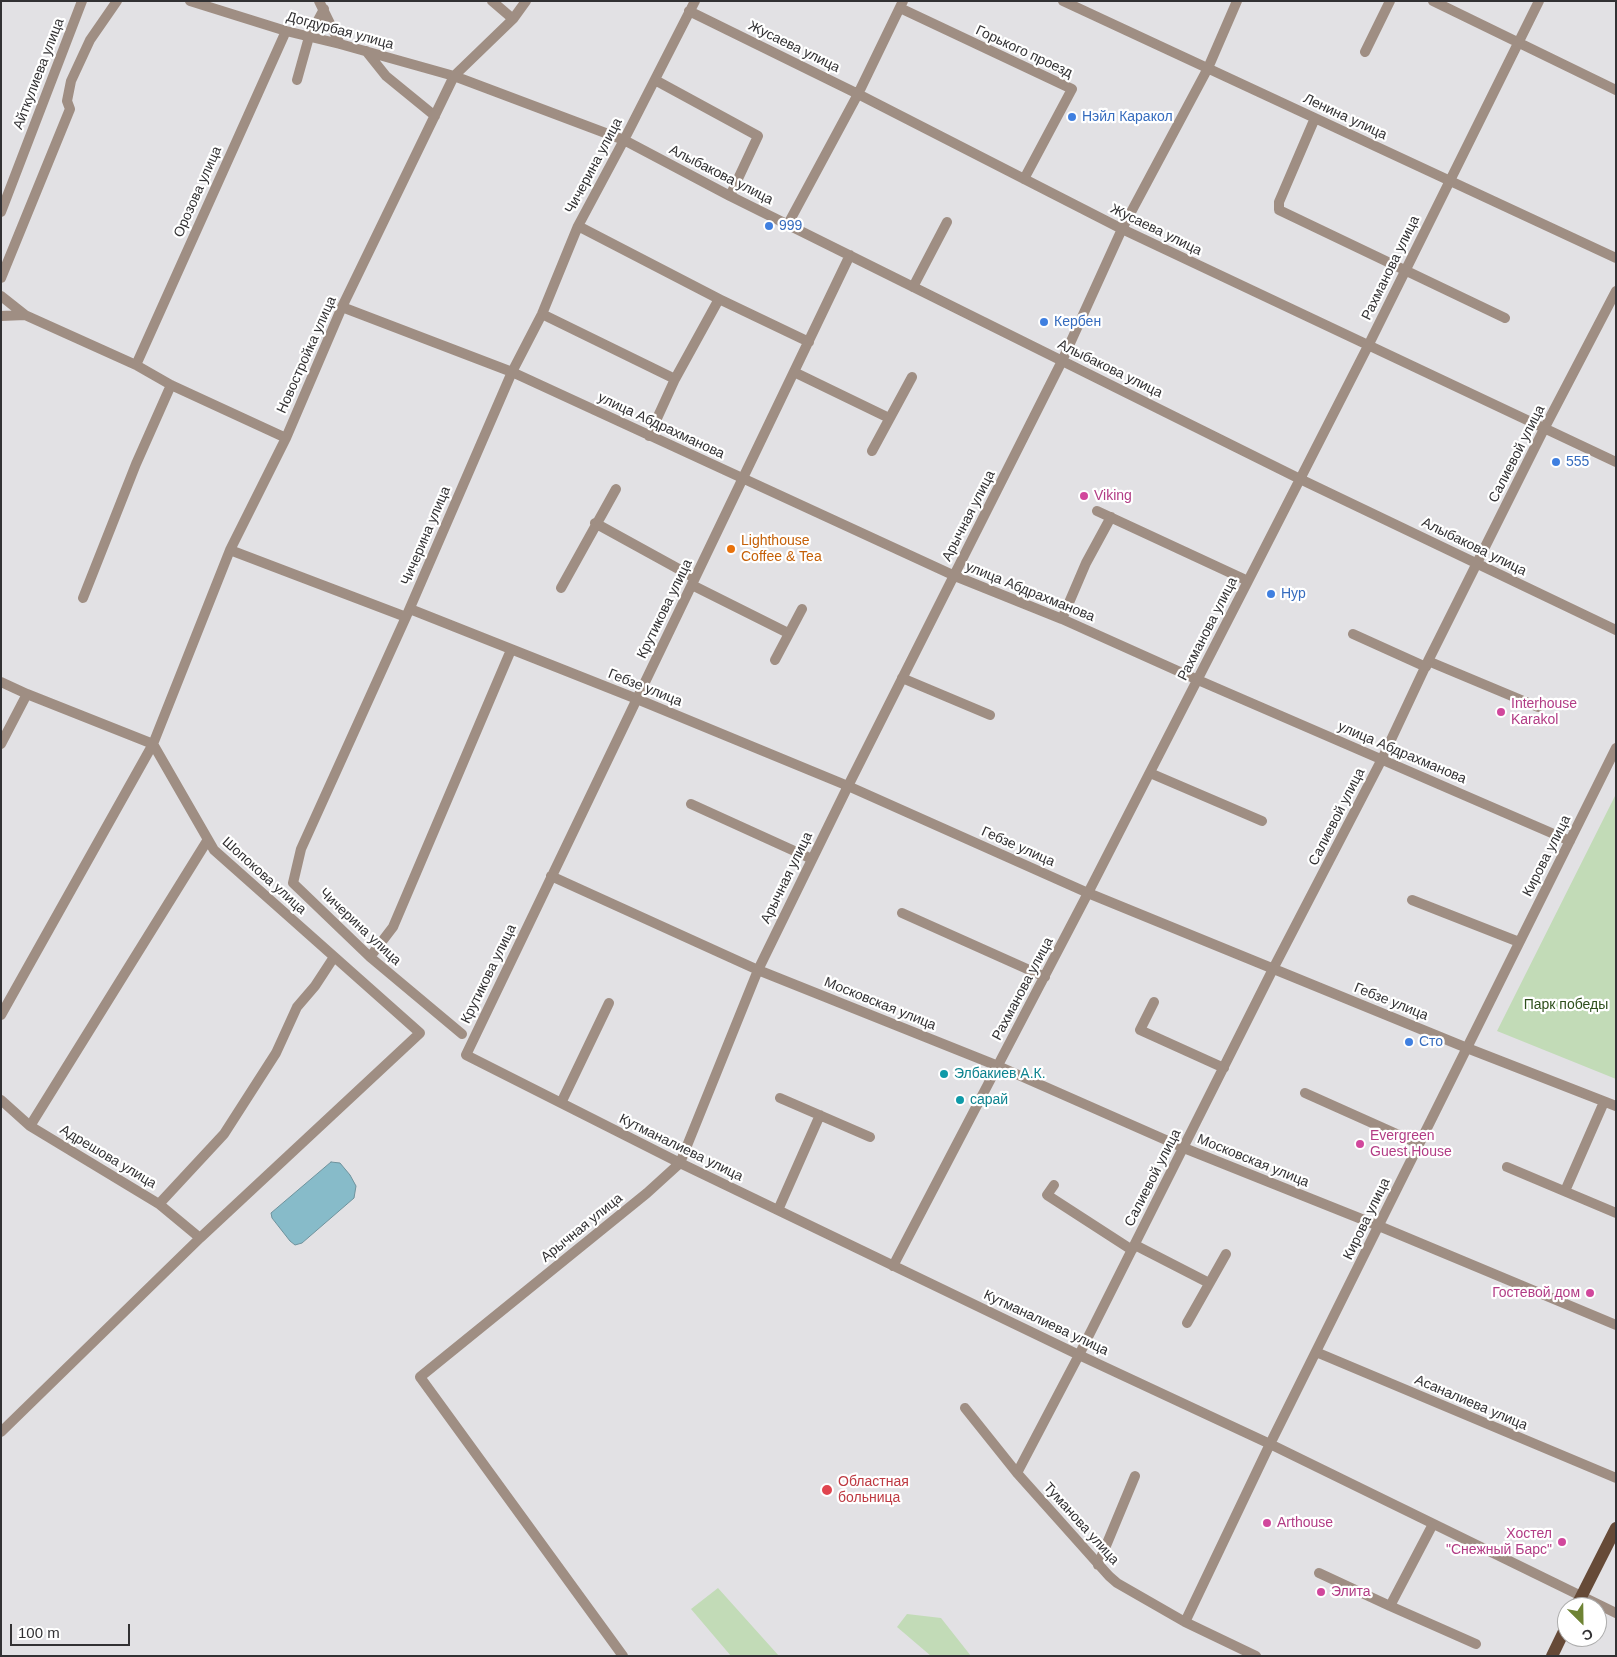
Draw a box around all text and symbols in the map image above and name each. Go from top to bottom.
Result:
street label: Догдурбая улица [285,9,395,53]
street label: Айткулиева улица [10,16,68,132]
street label: Жусаева улица [746,18,842,76]
street label: Горького проезд [973,22,1075,82]
street label: Ленина улица [1300,90,1390,144]
place label: Нэйл Каракол [1082,109,1173,125]
marker: Нэйл Каракол [1066,111,1078,123]
street label: Чичерина улица [562,115,626,217]
street label: Алыбакова улица [666,142,776,208]
street label: Орозова улица [170,144,226,240]
street label: Жусаева улица [1108,201,1204,259]
street label: Рахманова улица [1358,213,1424,323]
place label: 999 [779,218,802,234]
marker: 999 [763,220,775,232]
street label: Новостройка улица [274,294,340,416]
place label: Кербен [1054,314,1101,330]
marker: Кербен [1038,316,1050,328]
street label: Алыбакова улица [1055,336,1165,402]
street label: улица Абдрахманова [595,389,727,463]
street label: Салиевой улица [1485,402,1549,506]
place label: 555 [1566,454,1589,470]
marker: 555 [1550,456,1562,468]
street label: Арычная улица [939,468,999,564]
street label: Чичерина улица [398,484,454,588]
place label: Viking [1094,488,1132,504]
marker: Viking [1078,490,1090,502]
street label: Алыбакова улица [1419,514,1529,580]
place label: Lighthouse Coffee & Tea [741,533,822,566]
marker: Lighthouse Coffee & Tea [725,543,737,555]
street label: Крутикова улица [634,557,696,661]
street label: улица Абдрахманова [963,558,1097,626]
street label: Рахманова улица [1175,574,1241,684]
place label: Нур [1281,586,1306,602]
marker: Нур [1265,588,1277,600]
street label: Гебзе улица [606,666,684,710]
place label: Interhouse Karakol [1511,696,1577,729]
marker: Interhouse Karakol [1495,706,1507,718]
street label: улица Абдрахманова [1335,718,1469,788]
street label: Салиевой улица [1305,765,1369,869]
street label: Кирова улица [1519,813,1575,899]
street label: Гебзе улица [979,823,1057,871]
street label: Арычная улица [758,829,816,927]
street label: Шопокова улица [218,834,310,918]
street label: Чичерина улица [316,885,404,969]
street label: Крутикова улица [458,922,520,1026]
street label: Рахманова улица [989,935,1057,1043]
street label: Московская улица [822,974,938,1034]
street label: Гебзе улица [1352,980,1430,1024]
park label: Парк победы [1524,997,1608,1013]
place label: Сто [1419,1034,1443,1050]
marker: Сто [1403,1036,1415,1048]
place label: Элбакиев А.К. [954,1066,1046,1082]
marker: Элбакиев А.К. [938,1068,950,1080]
place label: сарай [970,1092,1008,1108]
marker: сарай [954,1094,966,1106]
street label: Кутманалиева улица [616,1111,746,1185]
street label: Адрешова улица [57,1122,159,1192]
street label: Салиевой улица [1121,1126,1185,1230]
place label: Evergreen Guest House [1370,1128,1452,1160]
street label: Московская улица [1195,1131,1311,1191]
marker: Evergreen Guest House [1354,1138,1366,1150]
street label: Кирова улица [1340,1175,1394,1263]
street label: Арычная улица [538,1190,626,1266]
place label: Гостевой дом [1492,1285,1580,1301]
street label: Кутманалиева улица [981,1287,1111,1359]
marker: Гостевой дом [1584,1287,1596,1299]
street label: Асаналиева улица [1412,1372,1530,1434]
place label: Областная больница [838,1474,909,1506]
street label: Туманова улица [1040,1479,1122,1569]
marker: Областная больница [820,1483,834,1497]
place label: Arthouse [1277,1515,1333,1531]
marker: Arthouse [1261,1517,1273,1529]
place label: Хостел "Снежный Барс" [1446,1526,1552,1558]
marker: Хостел "Снежный Барс" [1556,1536,1568,1548]
place label: Элита [1331,1584,1371,1600]
marker: Элита [1315,1586,1327,1598]
north arrow [1557,1597,1607,1647]
scale bar [12,1614,132,1646]
text: 100 m [18,1624,60,1641]
text: С [1580,1626,1595,1644]

